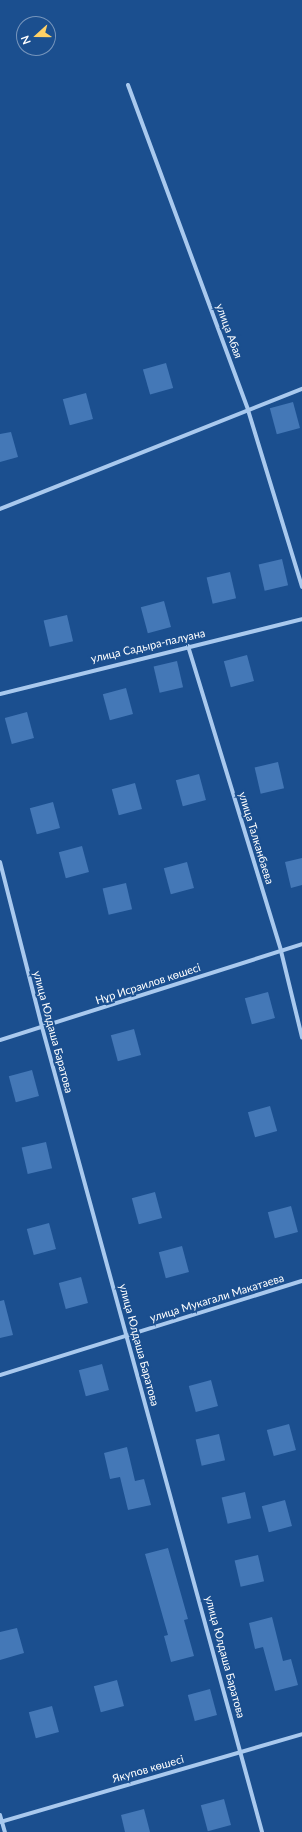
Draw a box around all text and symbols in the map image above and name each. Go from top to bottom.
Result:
north arrow [16,16,56,56]
text: N [18,34,33,46]
street label: улица Абая [213,302,245,360]
street label: улица Садыра-палуана [90,626,206,666]
street label: улица Талканбаева [236,790,276,886]
street label: Нұр Исраилов көшесі [94,961,202,1007]
street label: улица Юлдаша Баратова [30,969,76,1095]
street label: улица Мукагали Макатаева [148,1271,286,1325]
street label: улица Юлдаша Баратова [116,1282,162,1408]
street label: улица Юлдаша Баратова [202,1594,248,1720]
street label: Якупов көшесі [111,1752,185,1786]

